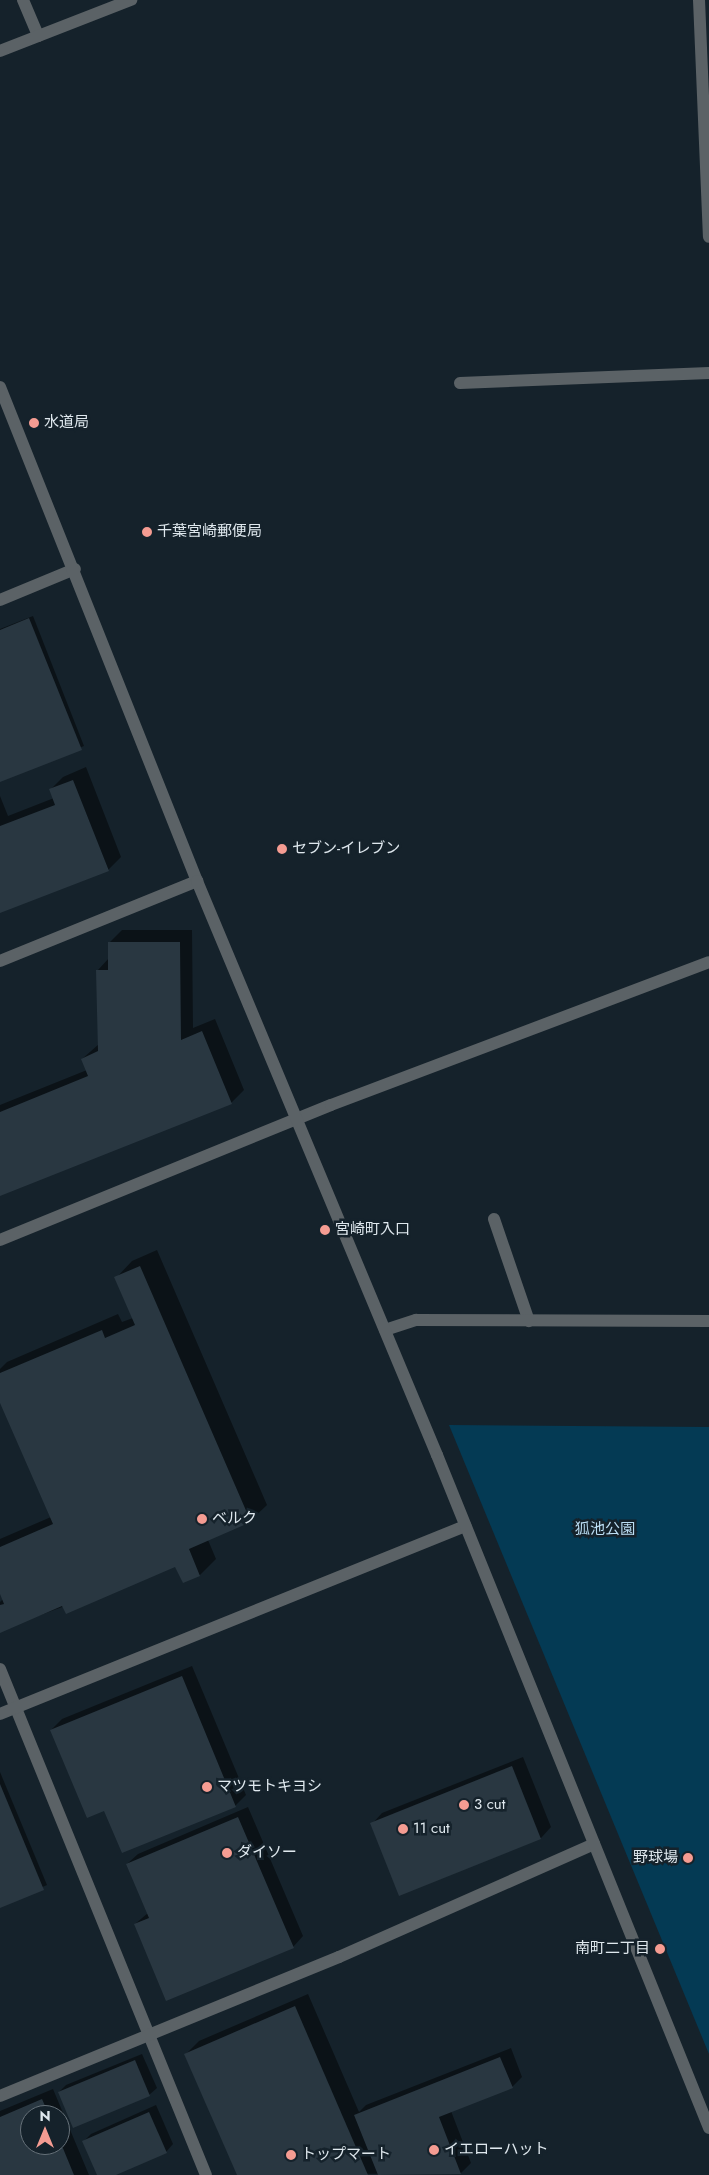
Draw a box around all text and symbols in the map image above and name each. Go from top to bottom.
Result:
place label: 水道局 [44,414,89,432]
marker: 水道局 [28,417,40,429]
place label: 千葉宮崎郵便局 [157,523,262,541]
marker: 千葉宮崎郵便局 [141,526,153,538]
place label: セブン-イレブン [292,840,400,858]
marker: セブン-イレブン [276,843,288,855]
place label: 宮崎町入口 [335,1221,410,1239]
marker: 宮崎町入口 [319,1224,331,1236]
place label: ベルク [212,1510,257,1528]
marker: ベルク [196,1513,208,1525]
park label: 狐池公園 [575,1521,635,1539]
place label: マツモトキヨシ [217,1778,322,1796]
marker: マツモトキヨシ [201,1781,213,1793]
place label: 3 cut [474,1796,505,1814]
marker: 3 cut [458,1799,470,1811]
place label: 11 cut [413,1820,450,1838]
marker: 11 cut [397,1823,409,1835]
place label: ダイソー [237,1844,297,1862]
marker: ダイソー [221,1847,233,1859]
place label: 野球場 [633,1849,678,1867]
marker: 野球場 [682,1852,694,1864]
place label: 南町二丁目 [575,1940,650,1958]
marker: 南町二丁目 [654,1943,666,1955]
north arrow [20,2105,70,2155]
text: N [39,2106,51,2126]
place label: イエローハット [444,2141,549,2159]
marker: イエローハット [428,2144,440,2156]
place label: トップマート [301,2146,391,2164]
marker: トップマート [285,2149,297,2161]

